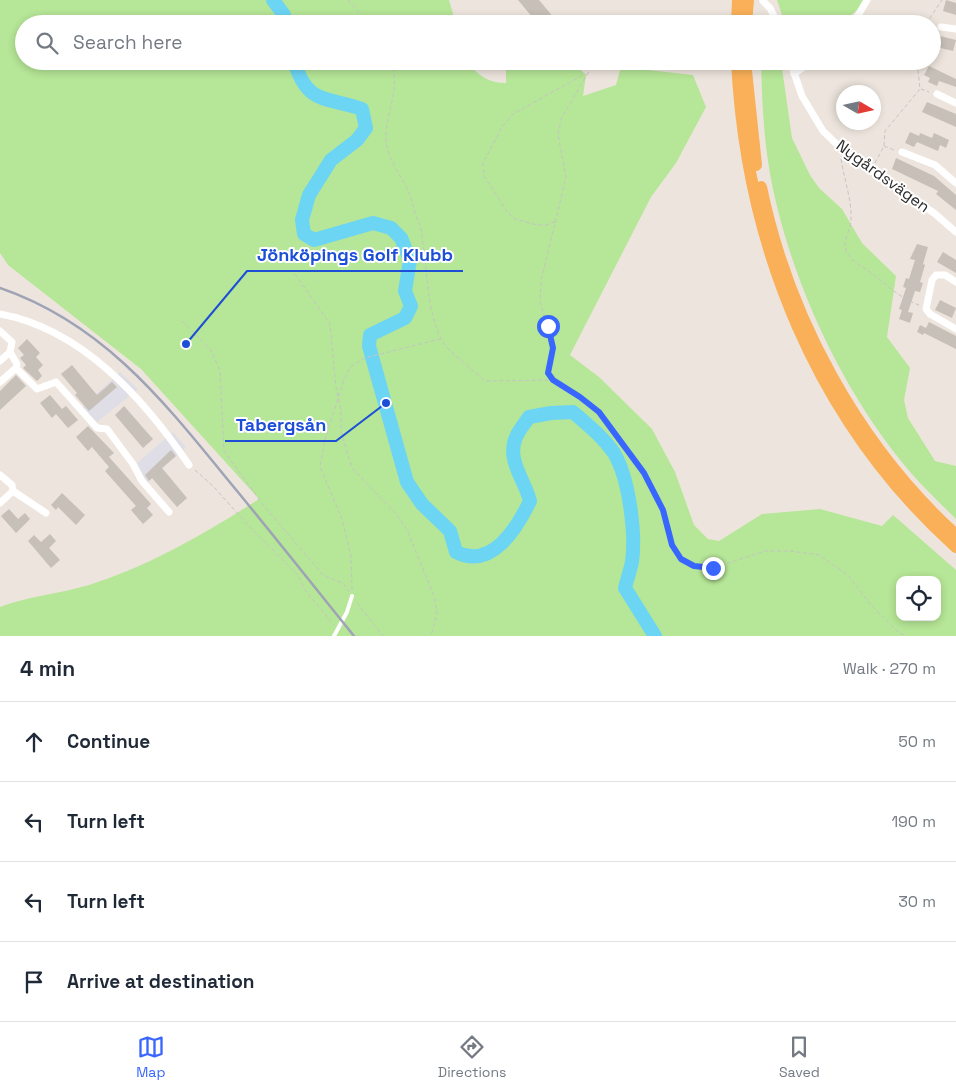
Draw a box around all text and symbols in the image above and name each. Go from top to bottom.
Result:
search box [15,15,941,70]
icon: search [33,29,61,57]
text: Search here [73,30,183,55]
north arrow [836,85,881,130]
street label: Nygårdsvägen [832,135,934,217]
callout: Jönköpings Golf Klubb [247,238,463,271]
text: Jönköpings Golf Klubb [257,243,453,266]
route start [537,315,560,338]
callout: Tabergsån [225,408,336,441]
text: Tabergsån [236,413,326,436]
route end [702,557,725,580]
map controls [896,576,941,621]
button: locate [896,576,941,621]
text: 4 min [20,655,75,682]
text: Walk · 270 m [843,658,936,679]
icon: ahead [20,728,48,756]
text: Continue [67,729,150,754]
text: 50 m [898,731,936,752]
icon: left [20,808,48,836]
text: Turn left [67,809,145,834]
text: 190 m [891,811,936,832]
icon: left [20,888,48,916]
text: Turn left [67,889,145,914]
text: 30 m [898,891,936,912]
icon: arrive [20,968,48,996]
text: Arrive at destination [67,969,255,994]
tab: Map [136,1033,165,1081]
tab: Directions [438,1033,506,1081]
tab: Saved [779,1033,820,1081]

